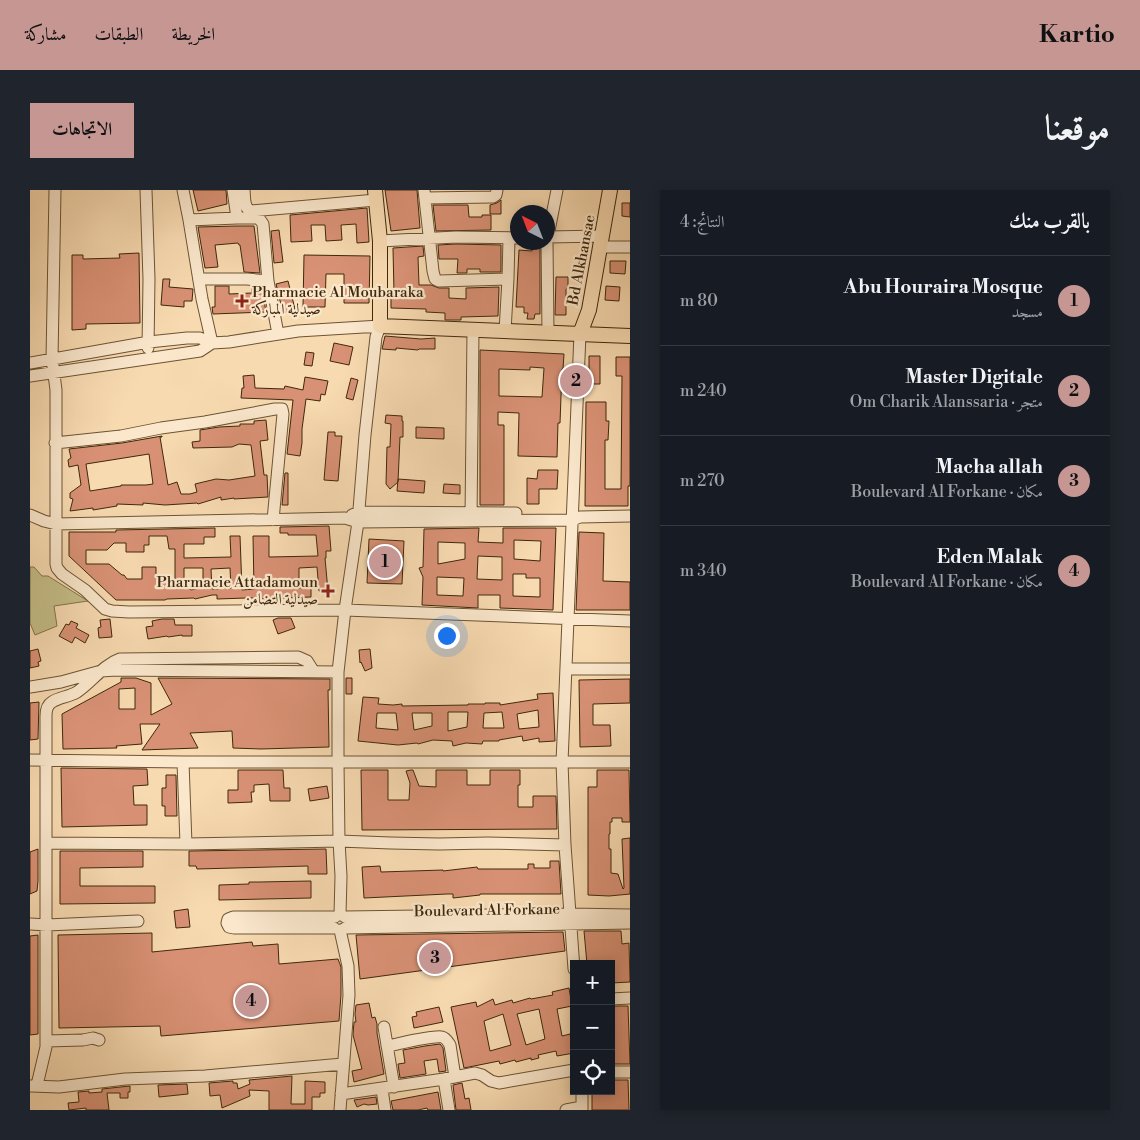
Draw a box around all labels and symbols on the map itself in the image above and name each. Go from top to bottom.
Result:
north arrow [510,205,555,250]
street label: Bd Alkhansae [563,213,600,308]
place label: Pharmacie Al Moubaraka صيدلية المباركة [251,283,424,319]
marker: Pharmacie Al Moubaraka صيدلية المباركة [236,295,248,307]
pin: 2 [560,362,592,400]
pin: 1 [369,543,401,581]
place label: Pharmacie Attadamoun صيدلية التضامن [157,573,318,609]
marker: Pharmacie Attadamoun صيدلية التضامن [322,585,334,597]
your location [434,623,460,649]
street label: Boulevard Al Forkane [413,900,560,921]
pin: 3 [419,939,451,977]
pin: 4 [235,982,267,1020]

